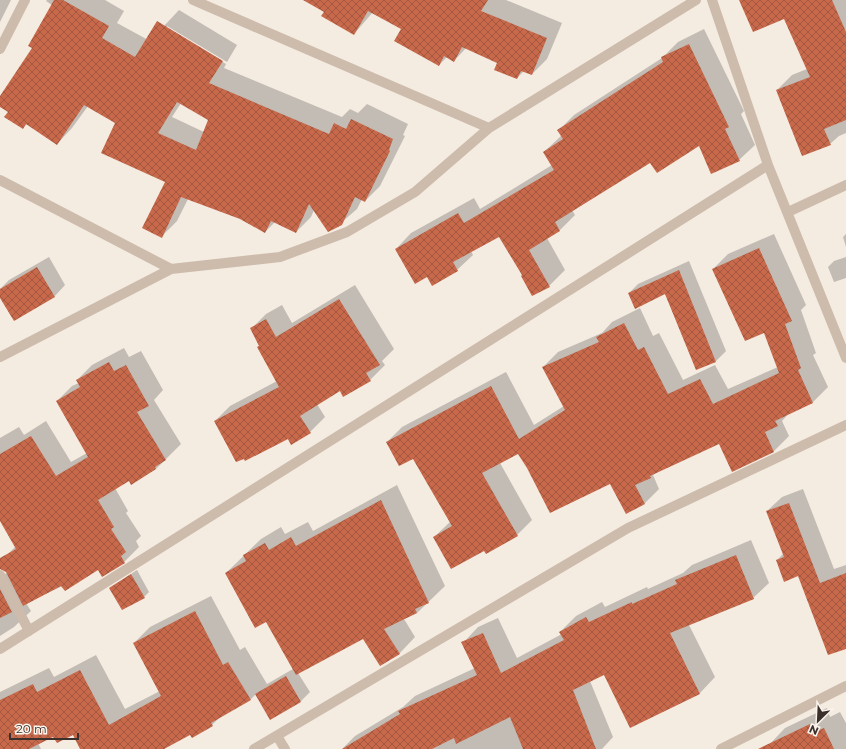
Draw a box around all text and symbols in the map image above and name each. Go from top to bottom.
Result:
north arrow [798,701,838,741]
scale bar [10,715,78,741]
text: 20 m [16,721,47,736]
text: N [807,722,821,738]

